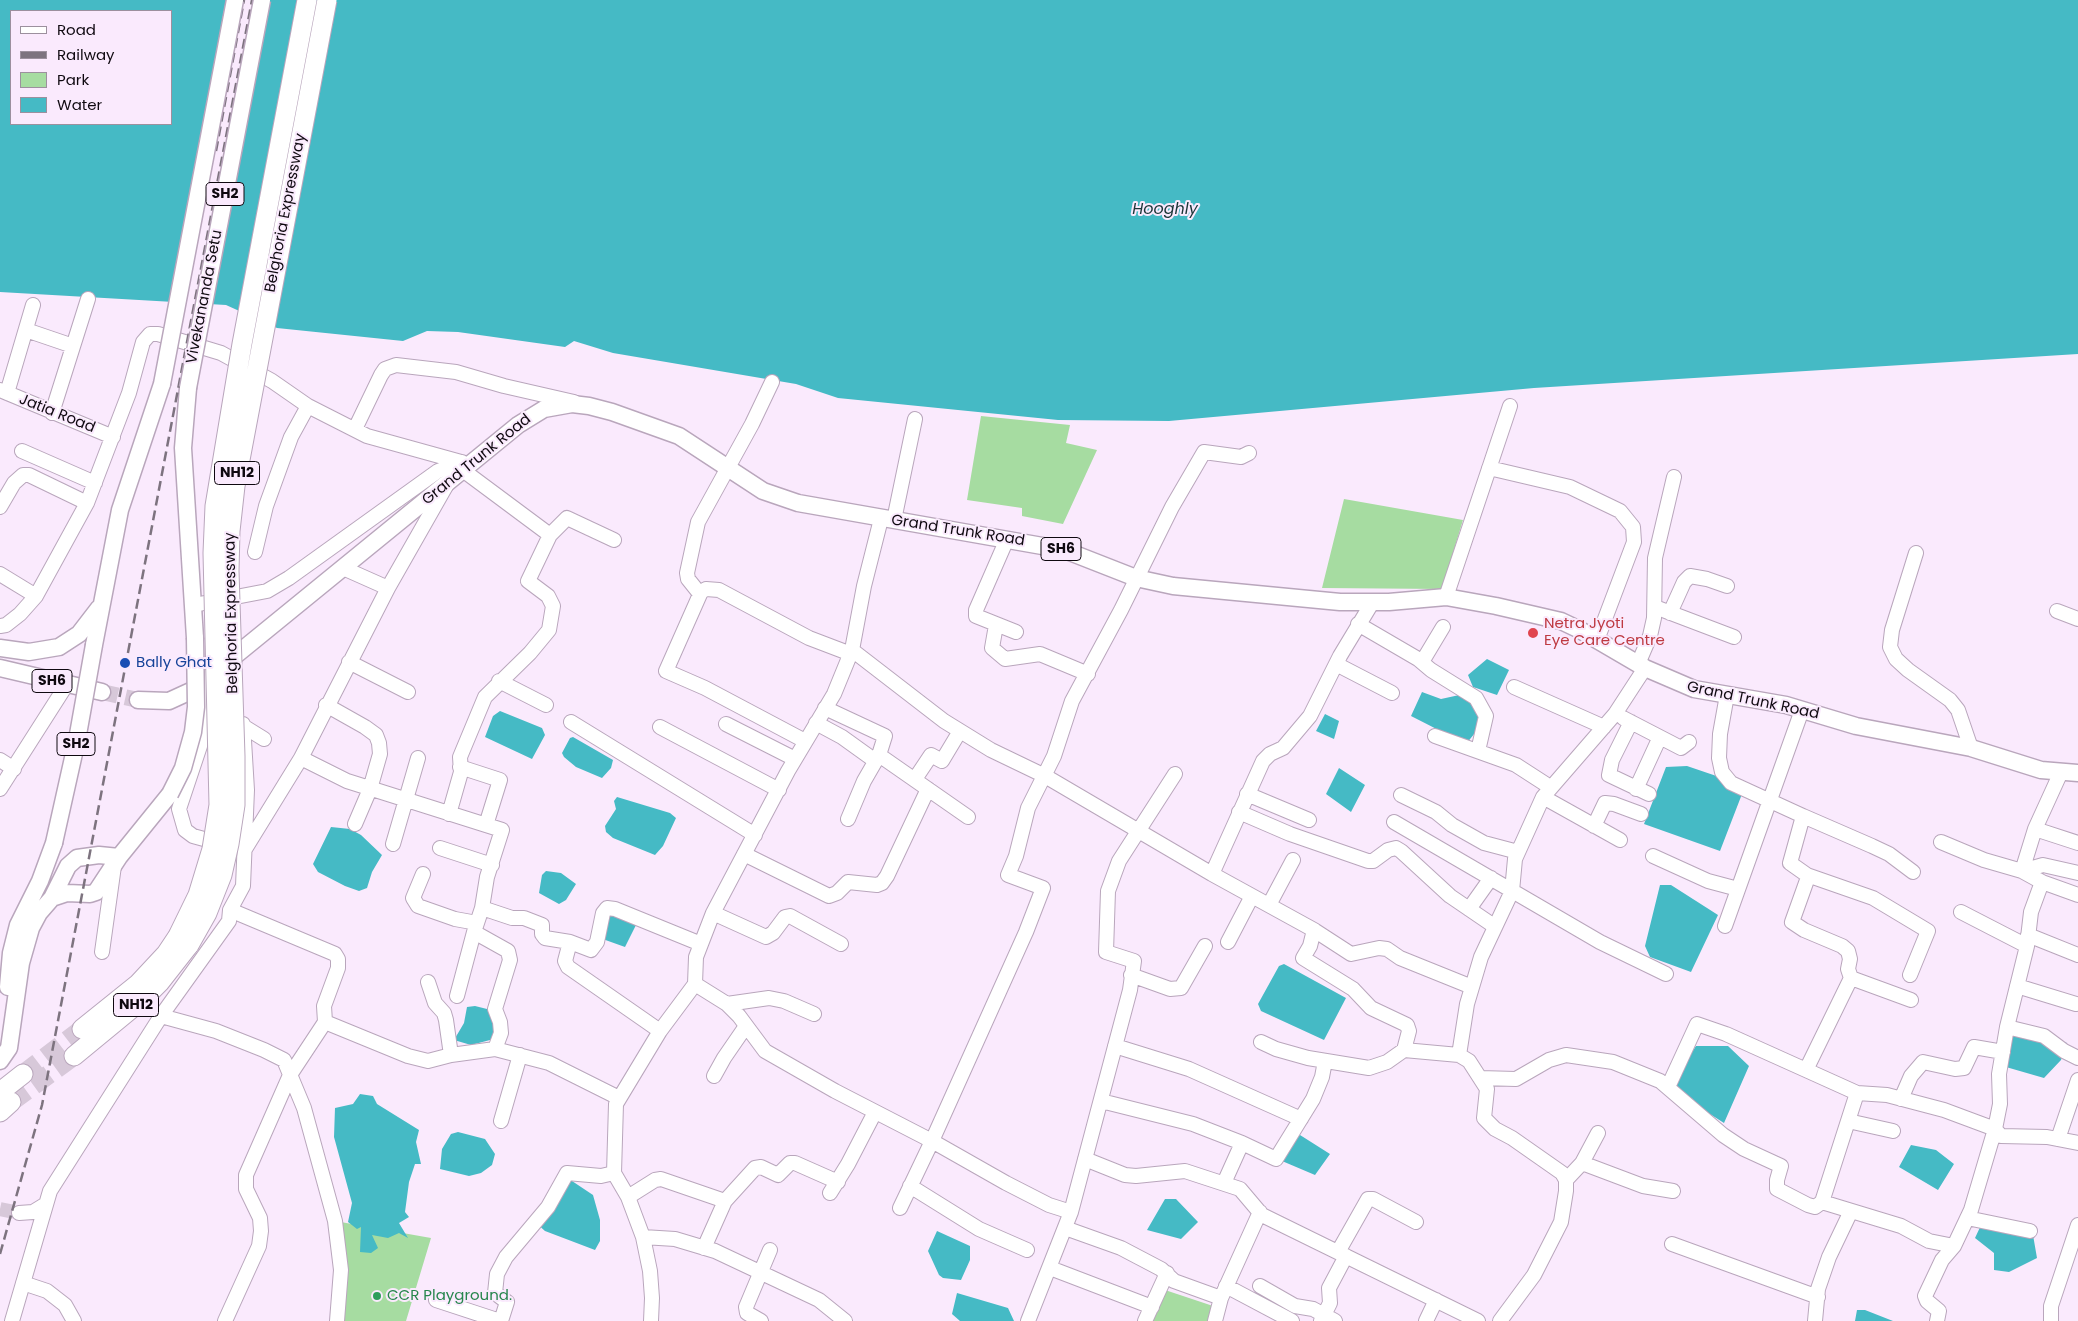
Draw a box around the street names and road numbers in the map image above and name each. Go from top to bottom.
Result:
street label: Belghoria Expressway [262,132,310,294]
road number: SH2 [206,182,244,205]
street label: Vivekananda Setu [183,228,227,366]
street label: Jatia Road [16,391,98,437]
street label: Grand Trunk Road [419,411,535,509]
road number: NH12 [214,462,260,484]
street label: Grand Trunk Road [890,512,1026,550]
street label: Belghoria Expressway [222,532,242,694]
road number: SH6 [1041,538,1081,560]
road number: SH6 [32,669,72,692]
street label: Grand Trunk Road [1685,678,1821,724]
road number: SH2 [57,732,95,756]
road number: NH12 [114,994,158,1016]

